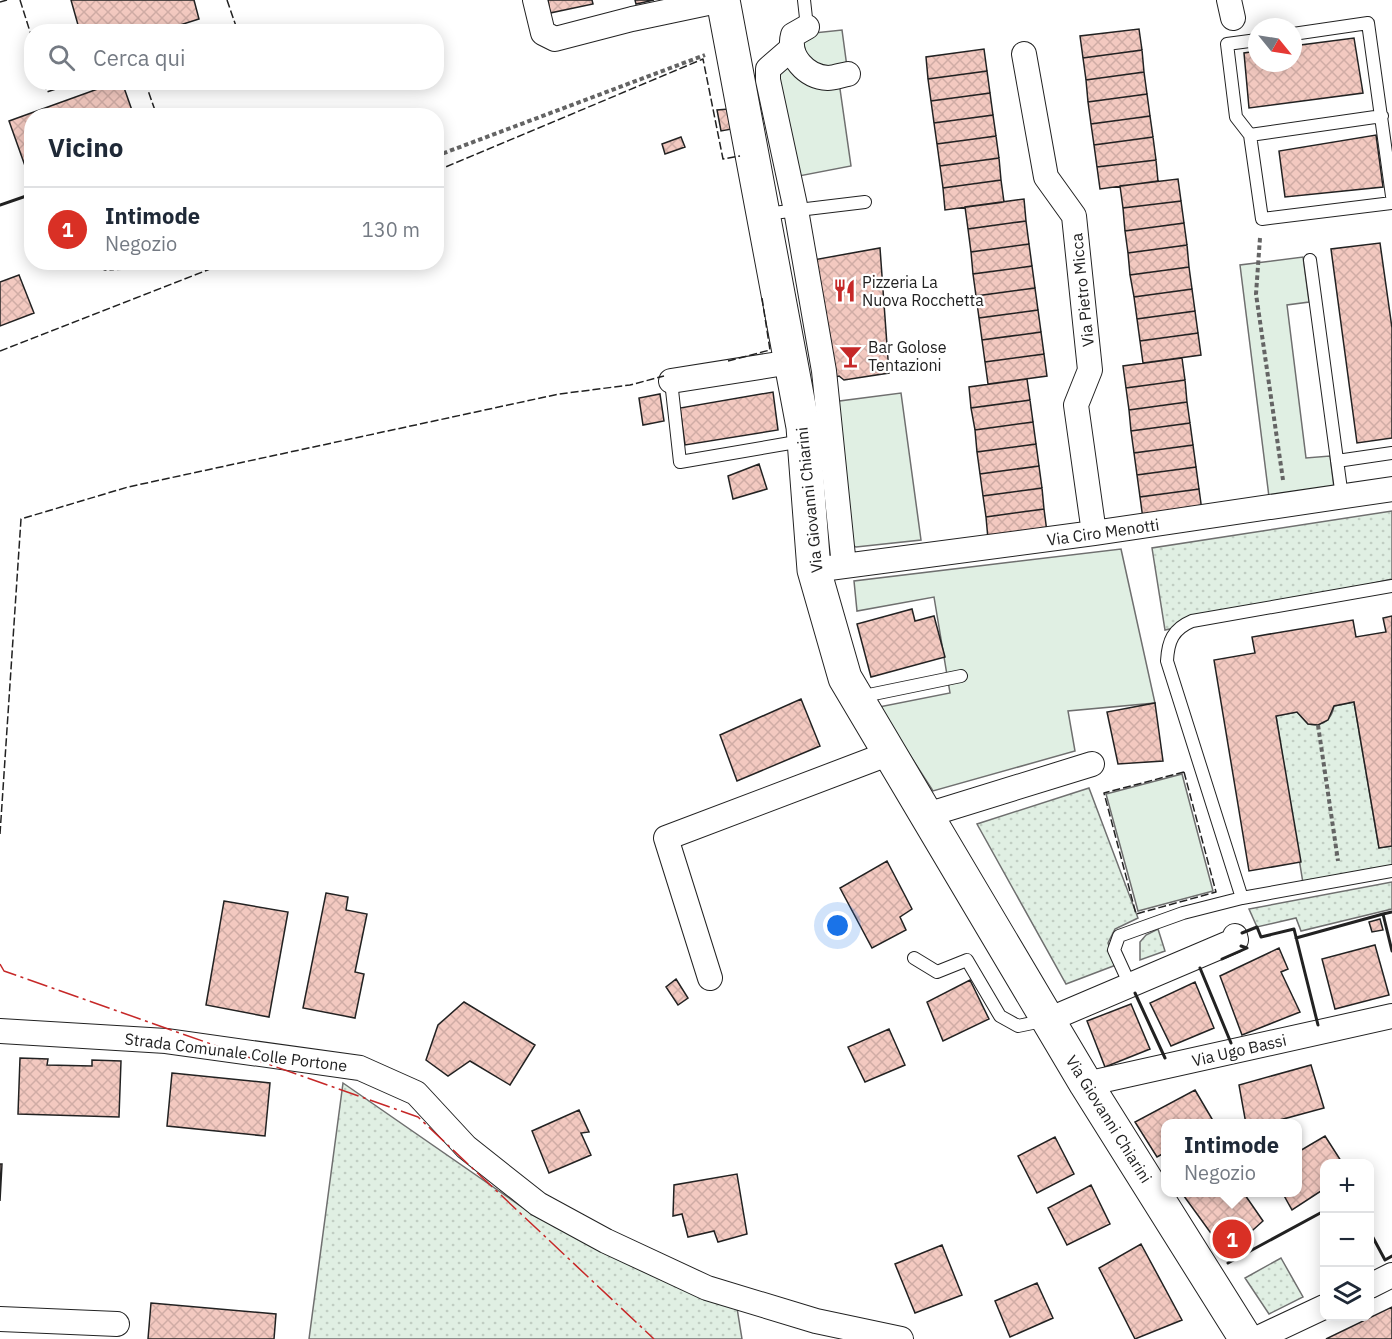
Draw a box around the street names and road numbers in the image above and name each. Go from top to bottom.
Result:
street label: Via Pietro Micca [1066,232,1098,348]
street label: Via Giovanni Chiarini [791,426,827,574]
street label: Via Ciro Menotti [1045,514,1161,550]
street label: Strada Comunale Colle Portone [124,1028,349,1076]
street label: Via Ugo Bassi [1190,1029,1288,1071]
street label: Via Giovanni Chiarini [1062,1051,1156,1187]

